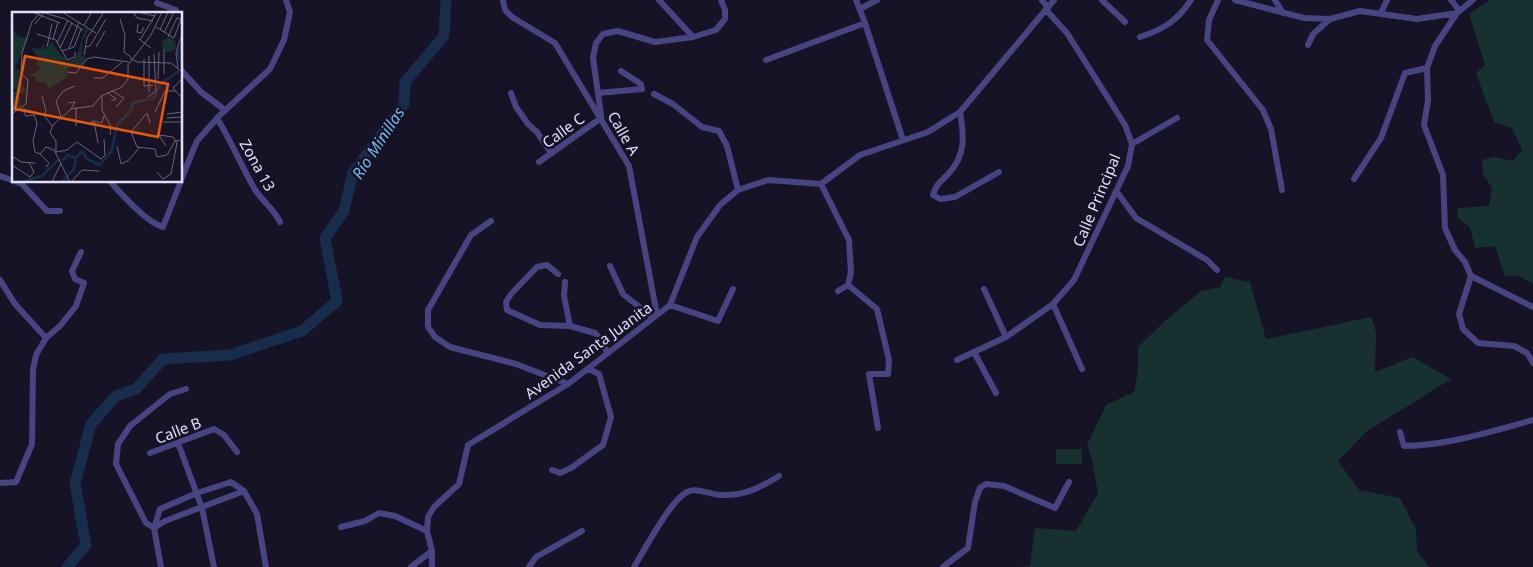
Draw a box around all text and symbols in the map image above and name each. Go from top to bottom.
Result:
inset map [12,12,182,182]
water label: Río Minillas [347,103,410,183]
street label: Calle A [603,107,645,159]
street label: Calle C [538,108,588,152]
street label: Zona 13 [236,135,280,195]
street label: Calle Principal [1067,151,1125,249]
street label: Avenida Santa Juanita [520,297,656,403]
street label: Calle B [152,412,204,448]

